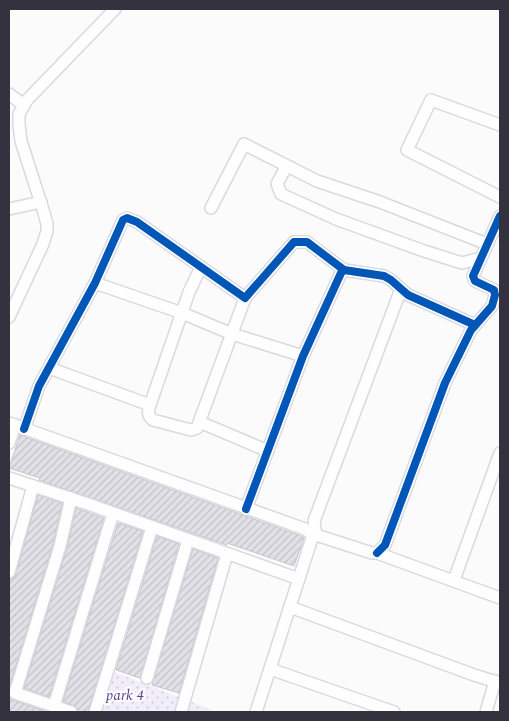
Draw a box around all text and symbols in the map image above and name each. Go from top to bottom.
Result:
park label: park 4 [105,684,144,707]

